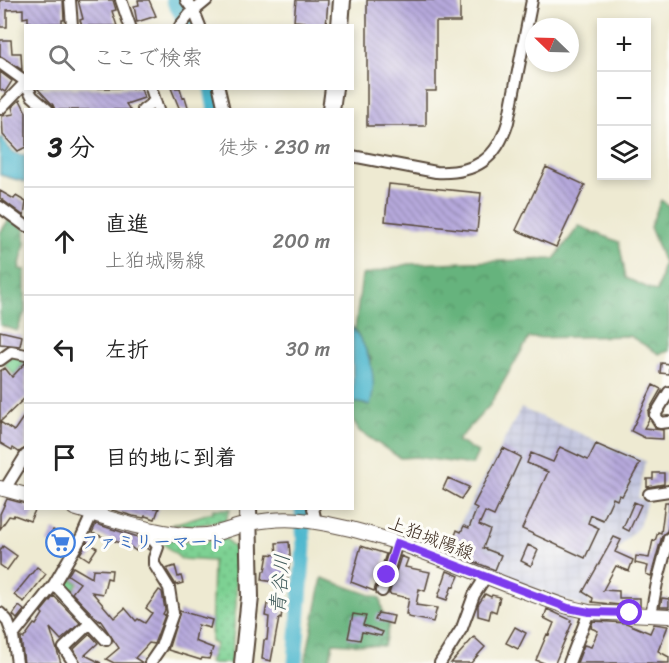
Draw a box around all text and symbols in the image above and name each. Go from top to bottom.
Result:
north arrow [525,18,579,72]
map controls [597,18,651,180]
button: + [597,18,651,72]
search box [24,24,354,90]
text: ここで検索 [93,38,203,77]
icon: search [45,41,78,74]
button: − [597,72,651,126]
text: 3 分 [48,124,95,170]
button: layers [597,126,651,180]
text: 徒歩 · 230 m [219,130,330,165]
text: 直進 [105,204,149,243]
text: 200 m [273,224,330,259]
icon: ahead [48,225,81,258]
text: 上狛城陽線 [105,243,205,278]
text: 左折 [105,330,149,369]
text: 30 m [286,332,330,367]
icon: left [48,333,81,366]
text: 目的地に到着 [105,438,237,477]
icon: arrive [48,441,81,474]
street label: 上狛城陽線 [383,507,479,569]
supermarket icon: ファミリーマート [44,526,76,558]
place label: ファミリーマート [81,526,226,558]
water label: 青谷川 [260,553,300,615]
route end [373,561,399,587]
route start [616,599,642,625]

